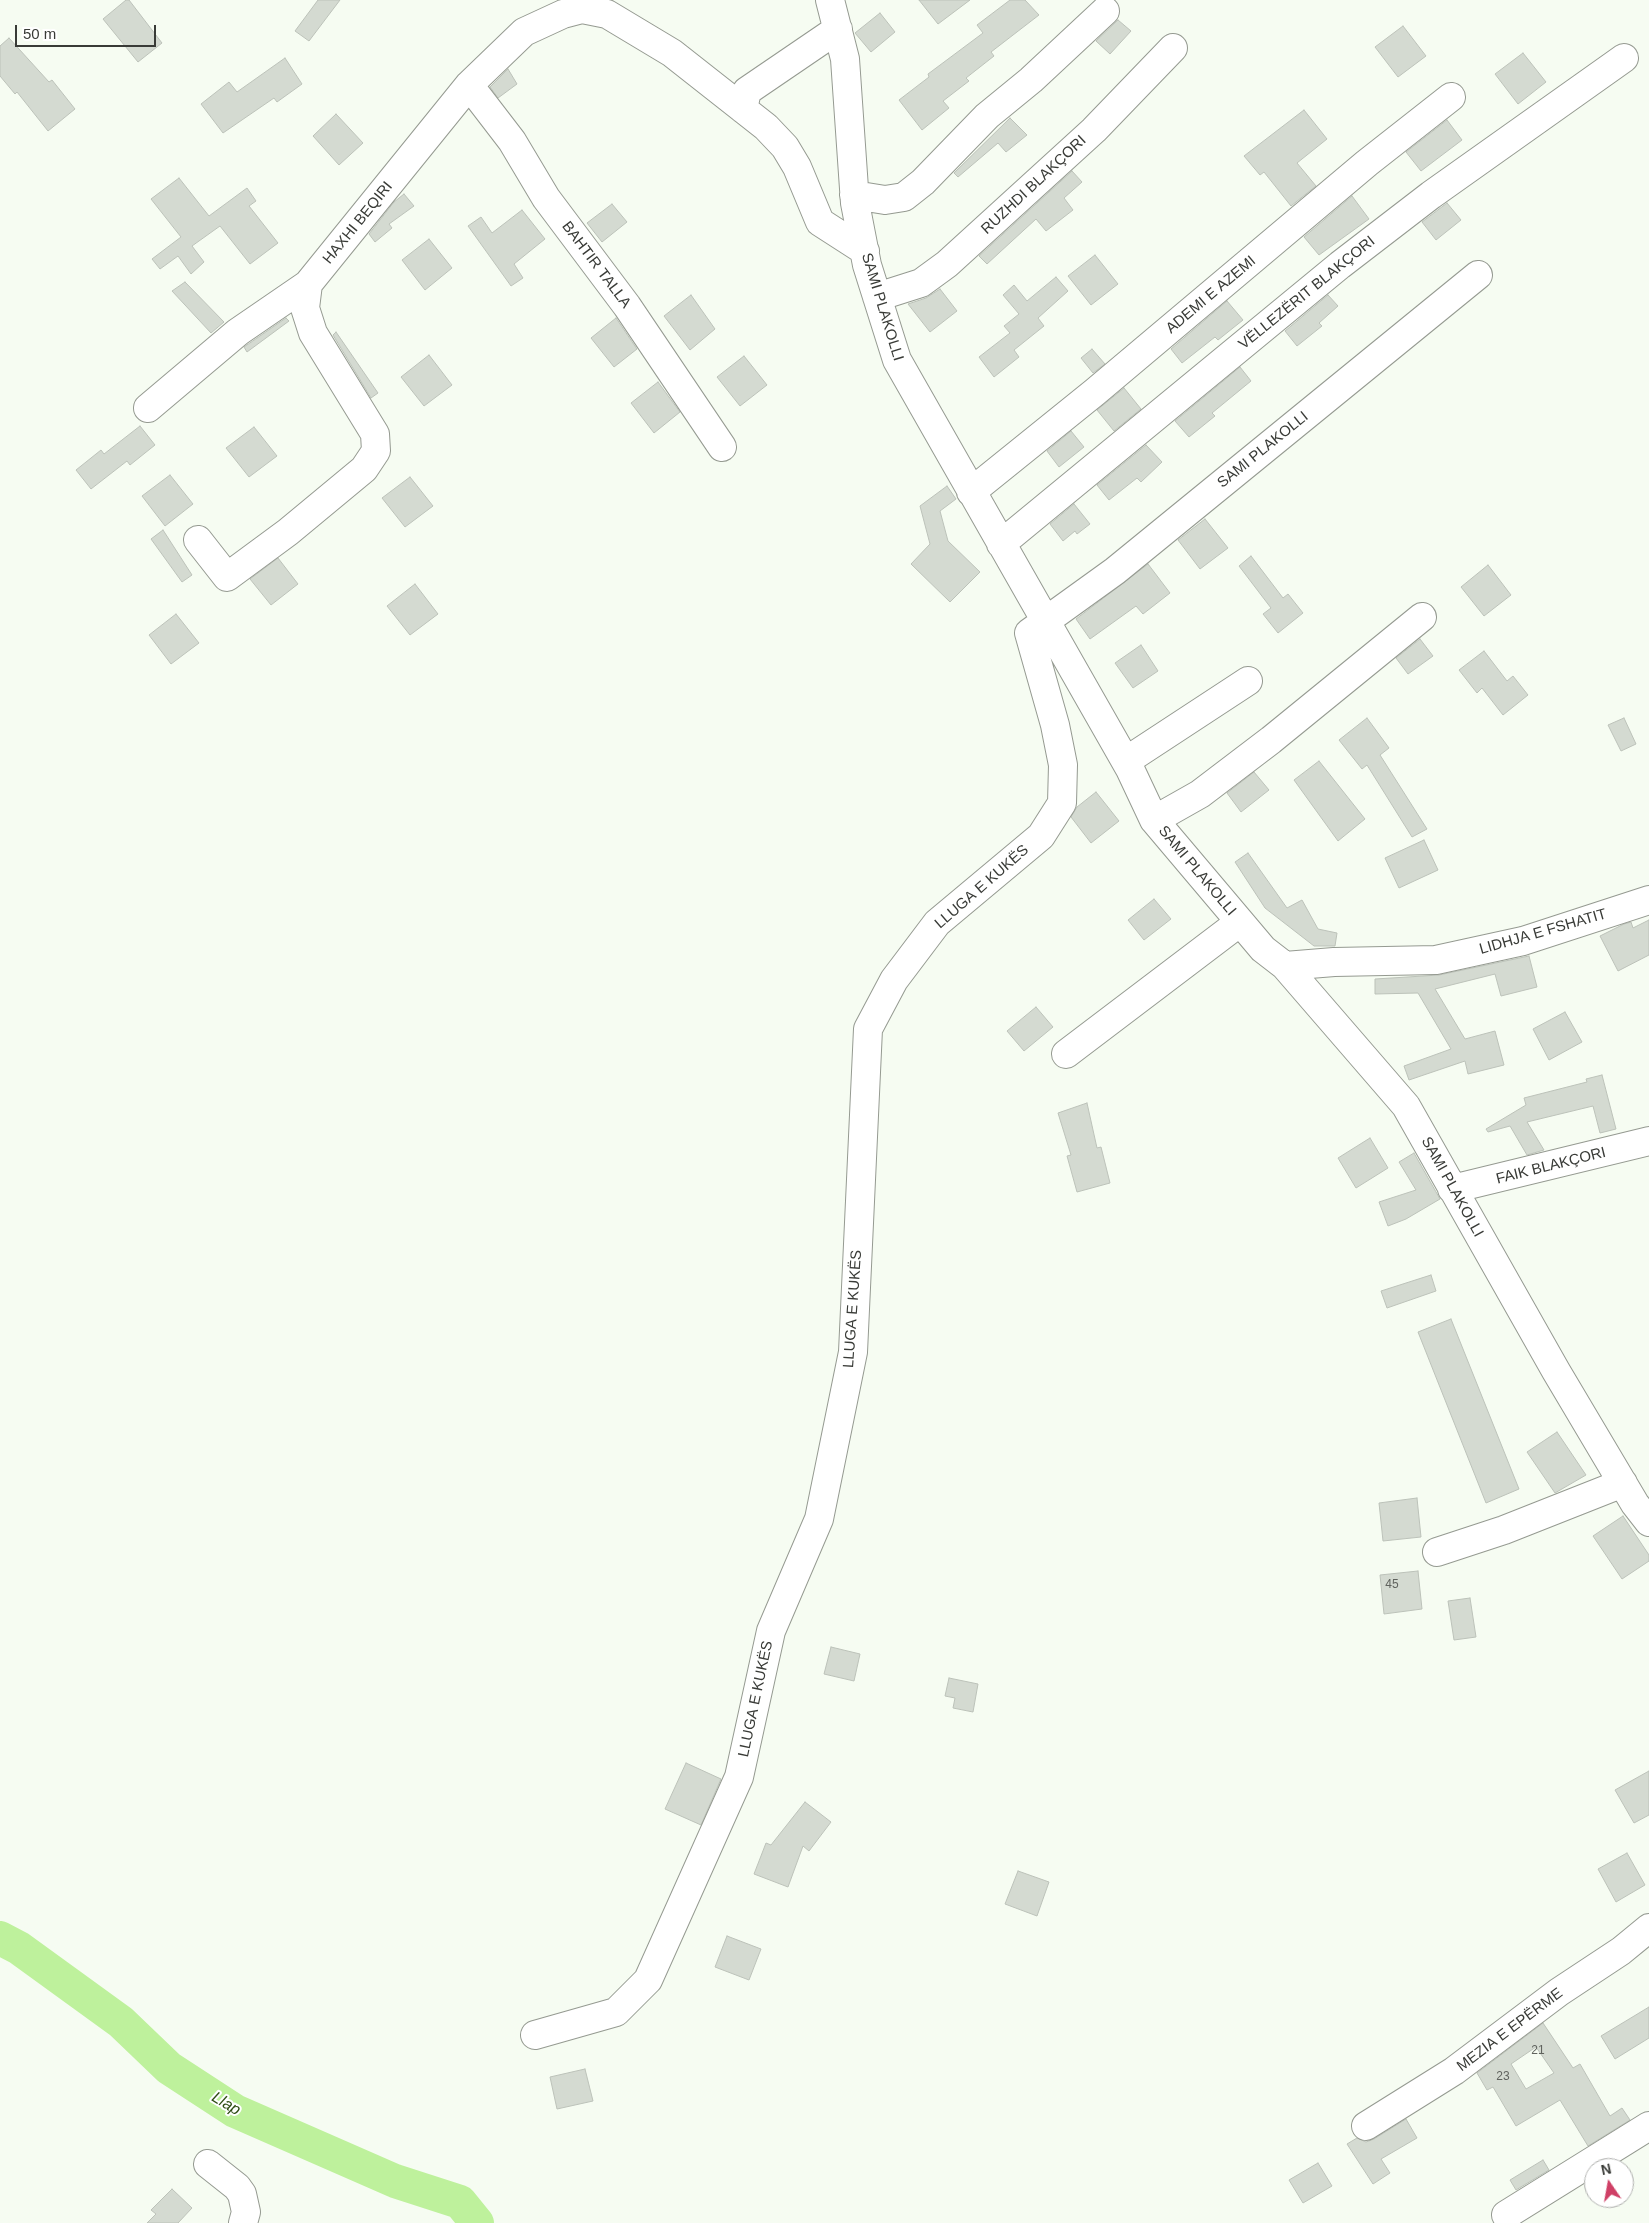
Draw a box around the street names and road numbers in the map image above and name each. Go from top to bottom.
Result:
street label: RUZHDI BLAKÇORI [978,132,1090,238]
street label: HAXHI BEQIRI [319,178,397,268]
street label: BAHTIR TALLA [558,218,634,312]
street label: VËLLEZËRIT BLAKÇORI [1235,232,1379,354]
street label: SAMI PLAKOLLI [857,251,907,363]
street label: ADEMI E AZEMI [1162,252,1260,338]
street label: SAMI PLAKOLLI [1214,408,1312,492]
street label: SAMI PLAKOLLI [1154,822,1240,920]
street label: LLUGA E KUKËS [931,841,1033,933]
street label: LIDHJA E FSHATIT [1477,905,1609,959]
street label: SAMI PLAKOLLI [1417,1134,1487,1240]
street label: FAIK BLAKÇORI [1494,1144,1608,1188]
street label: LLUGA E KUKËS [840,1249,866,1369]
street label: LLUGA E KUKËS [735,1639,777,1759]
street label: MEZIA E EPËRME [1454,1984,1566,2076]

